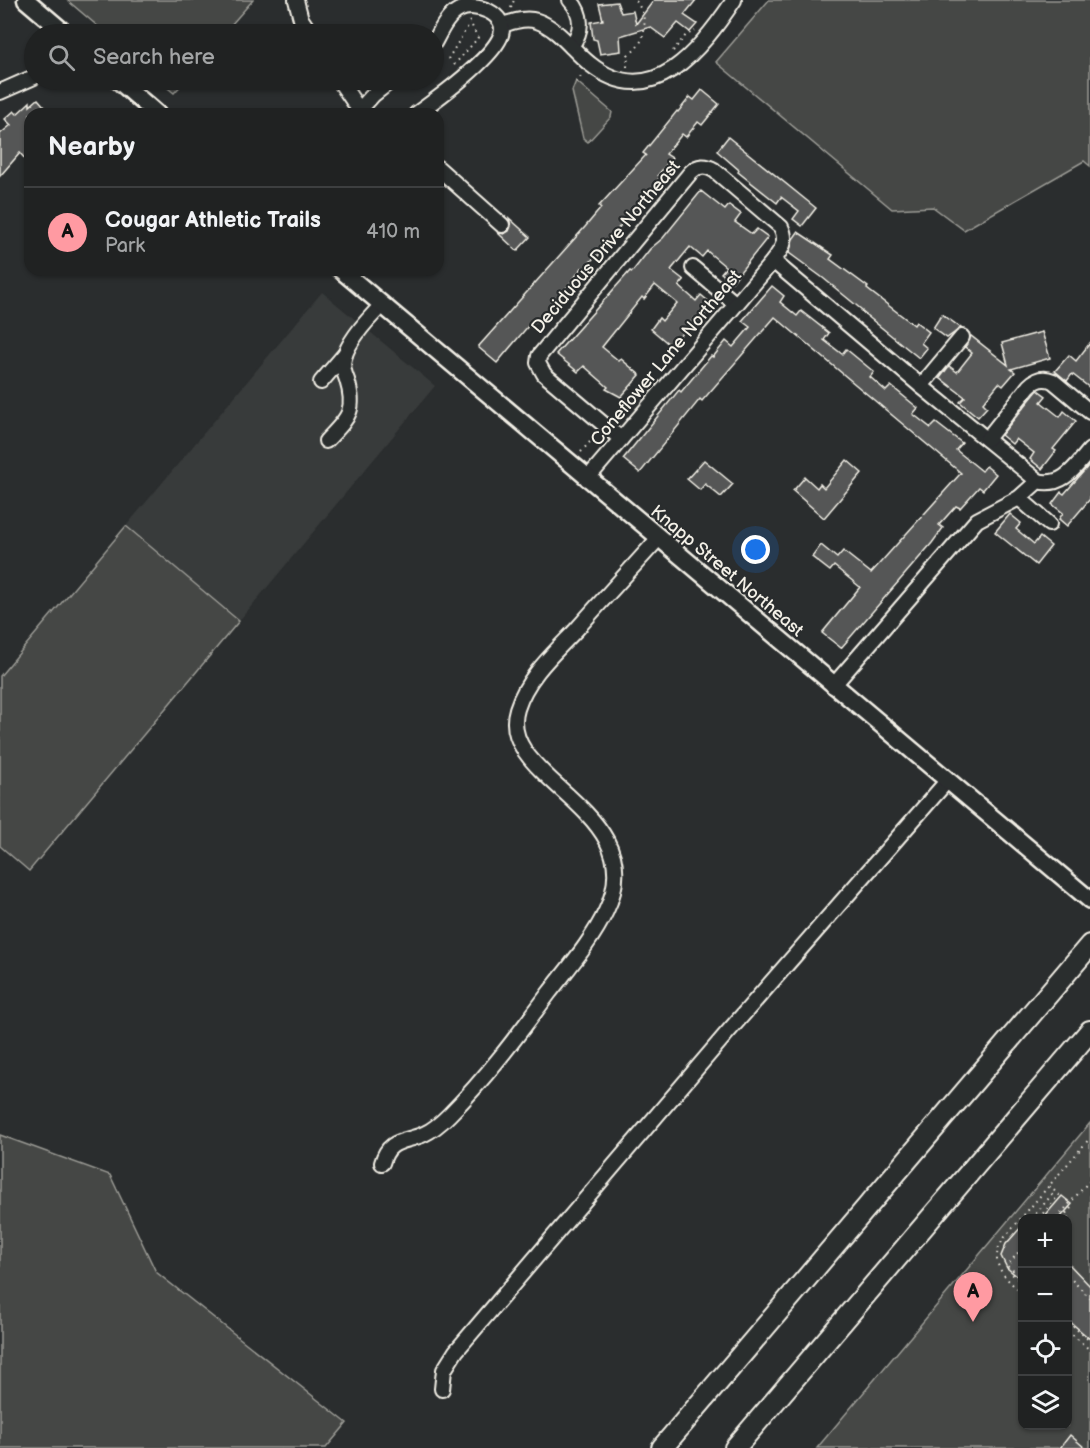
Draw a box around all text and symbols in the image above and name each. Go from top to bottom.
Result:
search box [24,24,444,90]
icon: search [45,41,78,74]
text: Search here [93,44,215,71]
text: Nearby [48,132,135,163]
street label: Deciduous Drive Northeast [527,156,685,338]
text: Cougar Athletic Trails [105,207,321,234]
text: A [61,220,74,244]
text: 410 m [366,220,420,244]
text: Park [105,234,145,258]
street label: Coneflower Lane Northeast [586,265,746,450]
street label: Knapp Street Northeast [646,501,808,641]
your location [741,535,770,564]
map controls [1018,1214,1072,1430]
button: + [1018,1214,1072,1268]
button: − [1018,1268,1072,1322]
pin: A [954,1272,992,1322]
button: locate [1018,1322,1072,1376]
button: layers [1018,1376,1072,1430]

